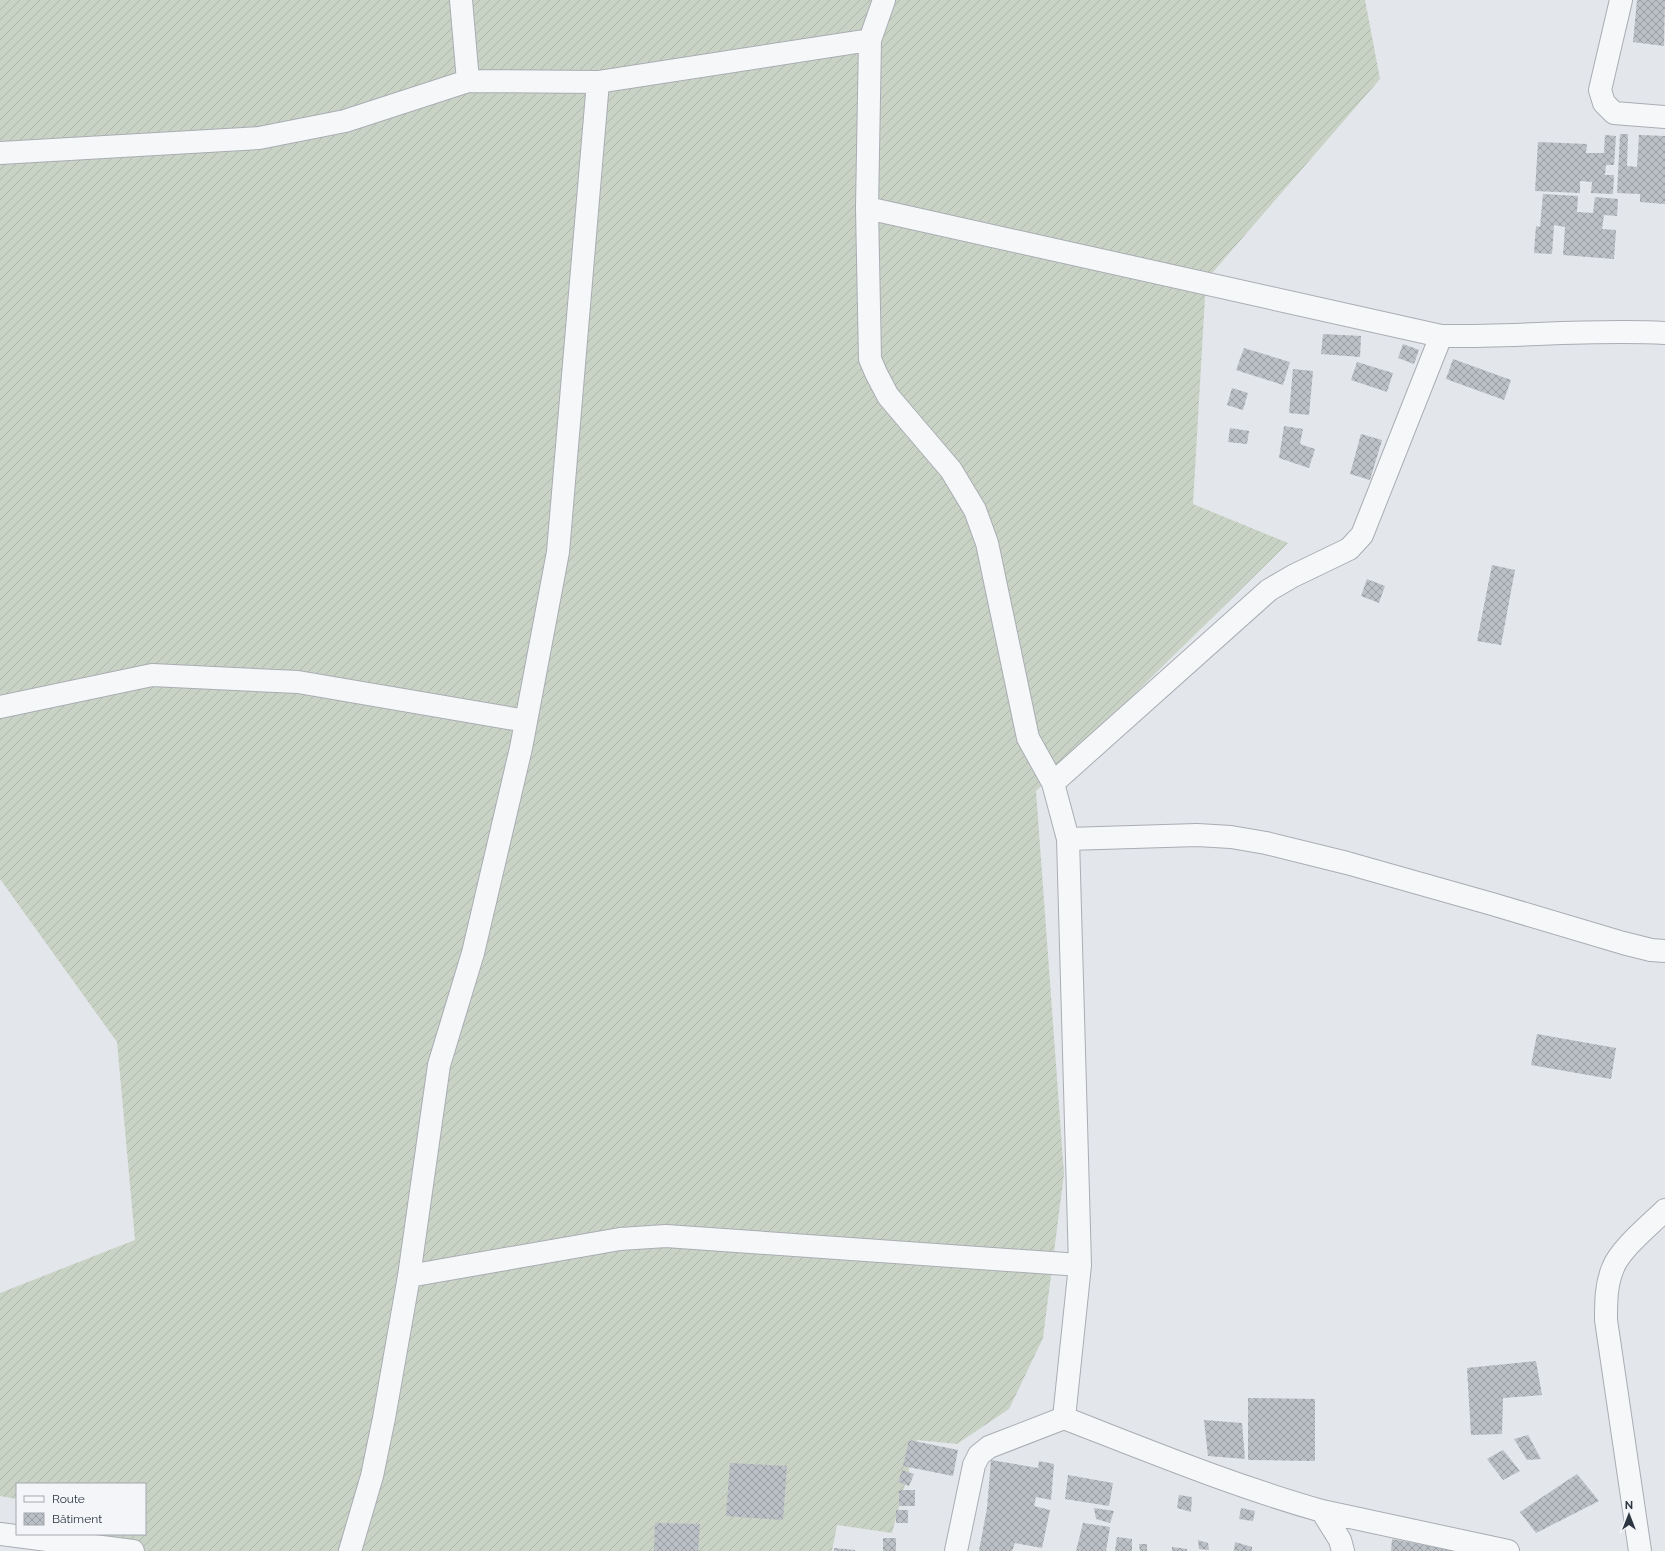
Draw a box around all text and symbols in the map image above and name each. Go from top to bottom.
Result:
legend [16,1483,146,1535]
text: Route [52,1492,85,1506]
north arrow [1609,1495,1649,1535]
text: N [1625,1499,1633,1512]
text: Bâtiment [52,1512,102,1526]

